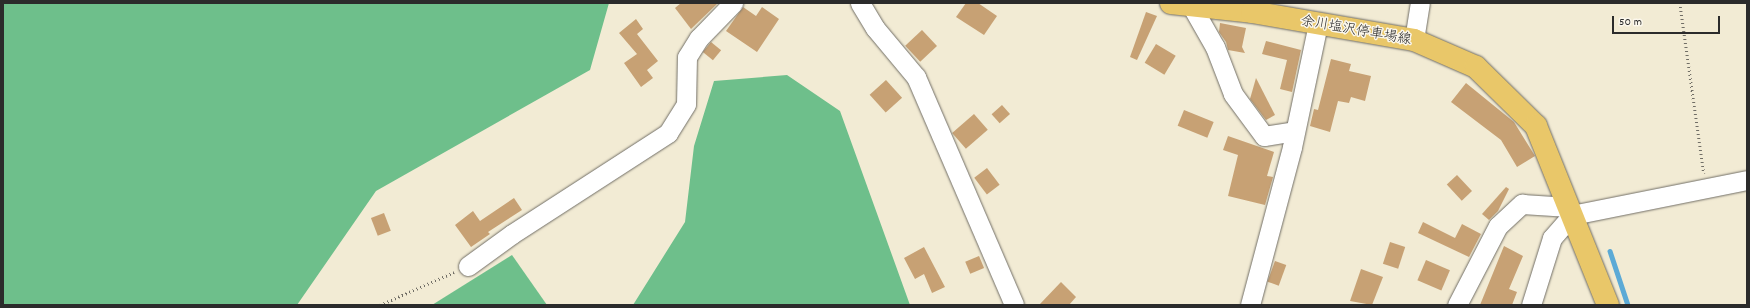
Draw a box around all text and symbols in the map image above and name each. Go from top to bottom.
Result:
scale bar [1614,8,1722,34]
street label: 余川塩沢停車場線 [1299,13,1413,49]
text: 50 m [1619,14,1642,31]

